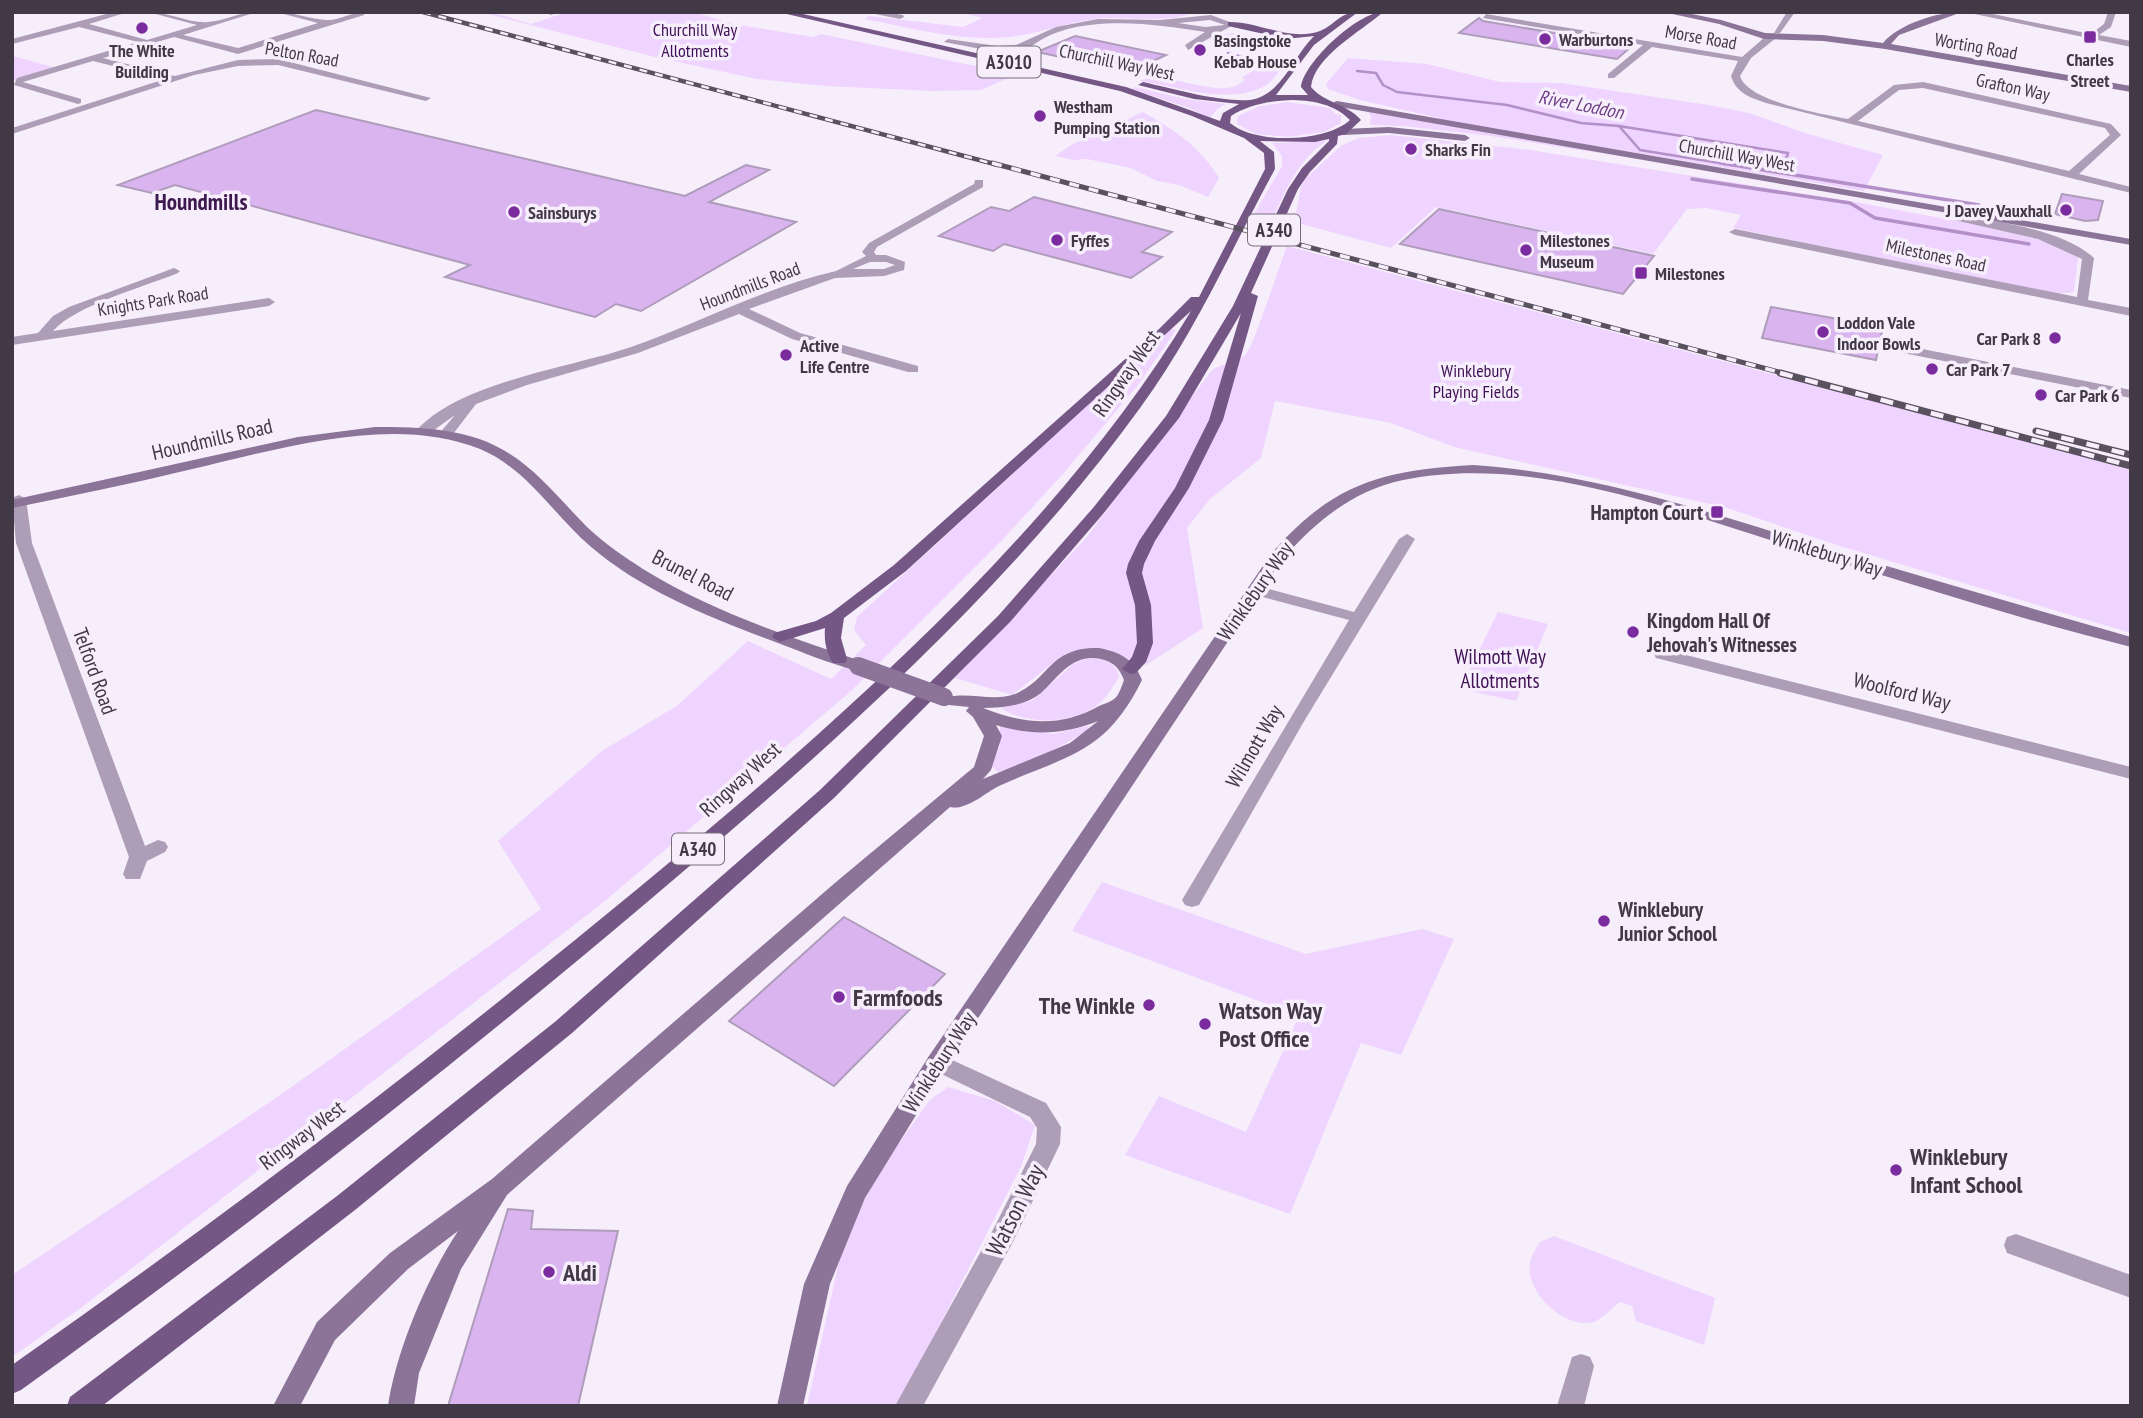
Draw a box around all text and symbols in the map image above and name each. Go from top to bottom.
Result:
park label: Churchill Way Allotments [653,18,737,62]
street label: Morse Road [1663,19,1739,55]
marker: The White Building [134,20,150,36]
street label: Worting Road [1933,27,2019,65]
place label: Warburtons [1558,28,1633,51]
place label: Basingstoke Kebab House [1214,29,1297,73]
marker: Charles Street [2082,29,2098,45]
marker: Warburtons [1537,31,1553,47]
street label: Pelton Road [263,36,341,72]
place label: The White Building [109,39,175,83]
street label: Churchill Way West [1057,39,1177,85]
marker: Basingstoke Kebab House [1192,42,1208,58]
road number: A3010 [978,46,1040,78]
place label: Charles Street [2066,48,2114,92]
street label: Grafton Way [1974,68,2052,106]
water label: River Loddon [1537,84,1627,124]
place label: Westham Pumping Station [1053,95,1160,139]
marker: Westham Pumping Station [1032,108,1048,124]
street label: Churchill Way West [1677,133,1797,177]
place label: Sharks Fin [1425,138,1491,161]
marker: Sharks Fin [1403,141,1419,157]
district label: Houndmills [155,187,247,216]
place label: J Davey Vauxhall [1945,199,2053,222]
place label: Sainsburys [528,201,597,224]
marker: J Davey Vauxhall [2058,202,2074,218]
marker: Sainsburys [506,204,522,220]
road number: A340 [1248,214,1300,246]
place label: Fyffes [1071,229,1109,252]
place label: Milestones Museum [1540,229,1610,273]
marker: Fyffes [1049,232,1065,248]
street label: Milestones Road [1884,233,1988,277]
marker: Milestones Museum [1518,242,1534,258]
street label: Houndmills Road [697,256,803,316]
place label: Milestones [1655,262,1725,285]
marker: Milestones [1633,265,1649,281]
street label: Knights Park Road [96,281,210,321]
place label: Loddon Vale Indoor Bowls [1837,311,1920,355]
street label: Ringway West [1086,324,1166,422]
marker: Loddon Vale Indoor Bowls [1815,324,1831,340]
place label: Car Park 8 [1976,327,2041,350]
marker: Car Park 8 [2047,330,2063,346]
place label: Active Life Centre [799,334,870,378]
marker: Active Life Centre [778,347,794,363]
place label: Car Park 7 [1946,358,2011,381]
park label: Winklebury Playing Fields [1433,359,1519,403]
marker: Car Park 7 [1924,361,1940,377]
place label: Car Park 6 [2055,384,2120,407]
marker: Car Park 6 [2033,387,2049,403]
street label: Houndmills Road [149,412,275,466]
place label: Hampton Court [1590,499,1703,526]
marker: Hampton Court [1709,504,1725,520]
street label: Winklebury Way [1768,523,1886,583]
street label: Winklebury Way [1211,536,1299,646]
street label: Brunel Road [648,543,738,607]
place label: Kingdom Hall Of Jehovah's Witnesses [1646,607,1797,658]
street label: Telford Road [67,624,123,718]
marker: Kingdom Hall Of Jehovah's Witnesses [1625,624,1641,640]
park label: Wilmott Way Allotments [1454,643,1546,694]
street label: Woolford Way [1851,666,1954,716]
street label: Wilmott Way [1219,699,1289,792]
street label: Ringway West [694,735,786,822]
road number: A340 [672,834,724,864]
place label: Winklebury Junior School [1617,896,1718,947]
marker: Winklebury Junior School [1596,913,1612,929]
place label: Farmfoods [853,982,943,1013]
marker: Farmfoods [831,989,847,1005]
place label: The Winkle [1039,990,1135,1021]
place label: Watson Way Post Office [1218,995,1323,1054]
marker: The Winkle [1141,997,1157,1013]
street label: Winklebury Way [896,1006,982,1117]
marker: Watson Way Post Office [1197,1016,1213,1032]
street label: Ringway West [254,1094,350,1176]
place label: Winklebury Infant School [1909,1141,2023,1200]
street label: Watson Way [979,1159,1051,1261]
marker: Winklebury Infant School [1888,1162,1904,1178]
place label: Aldi [562,1257,597,1288]
marker: Aldi [541,1264,557,1280]

